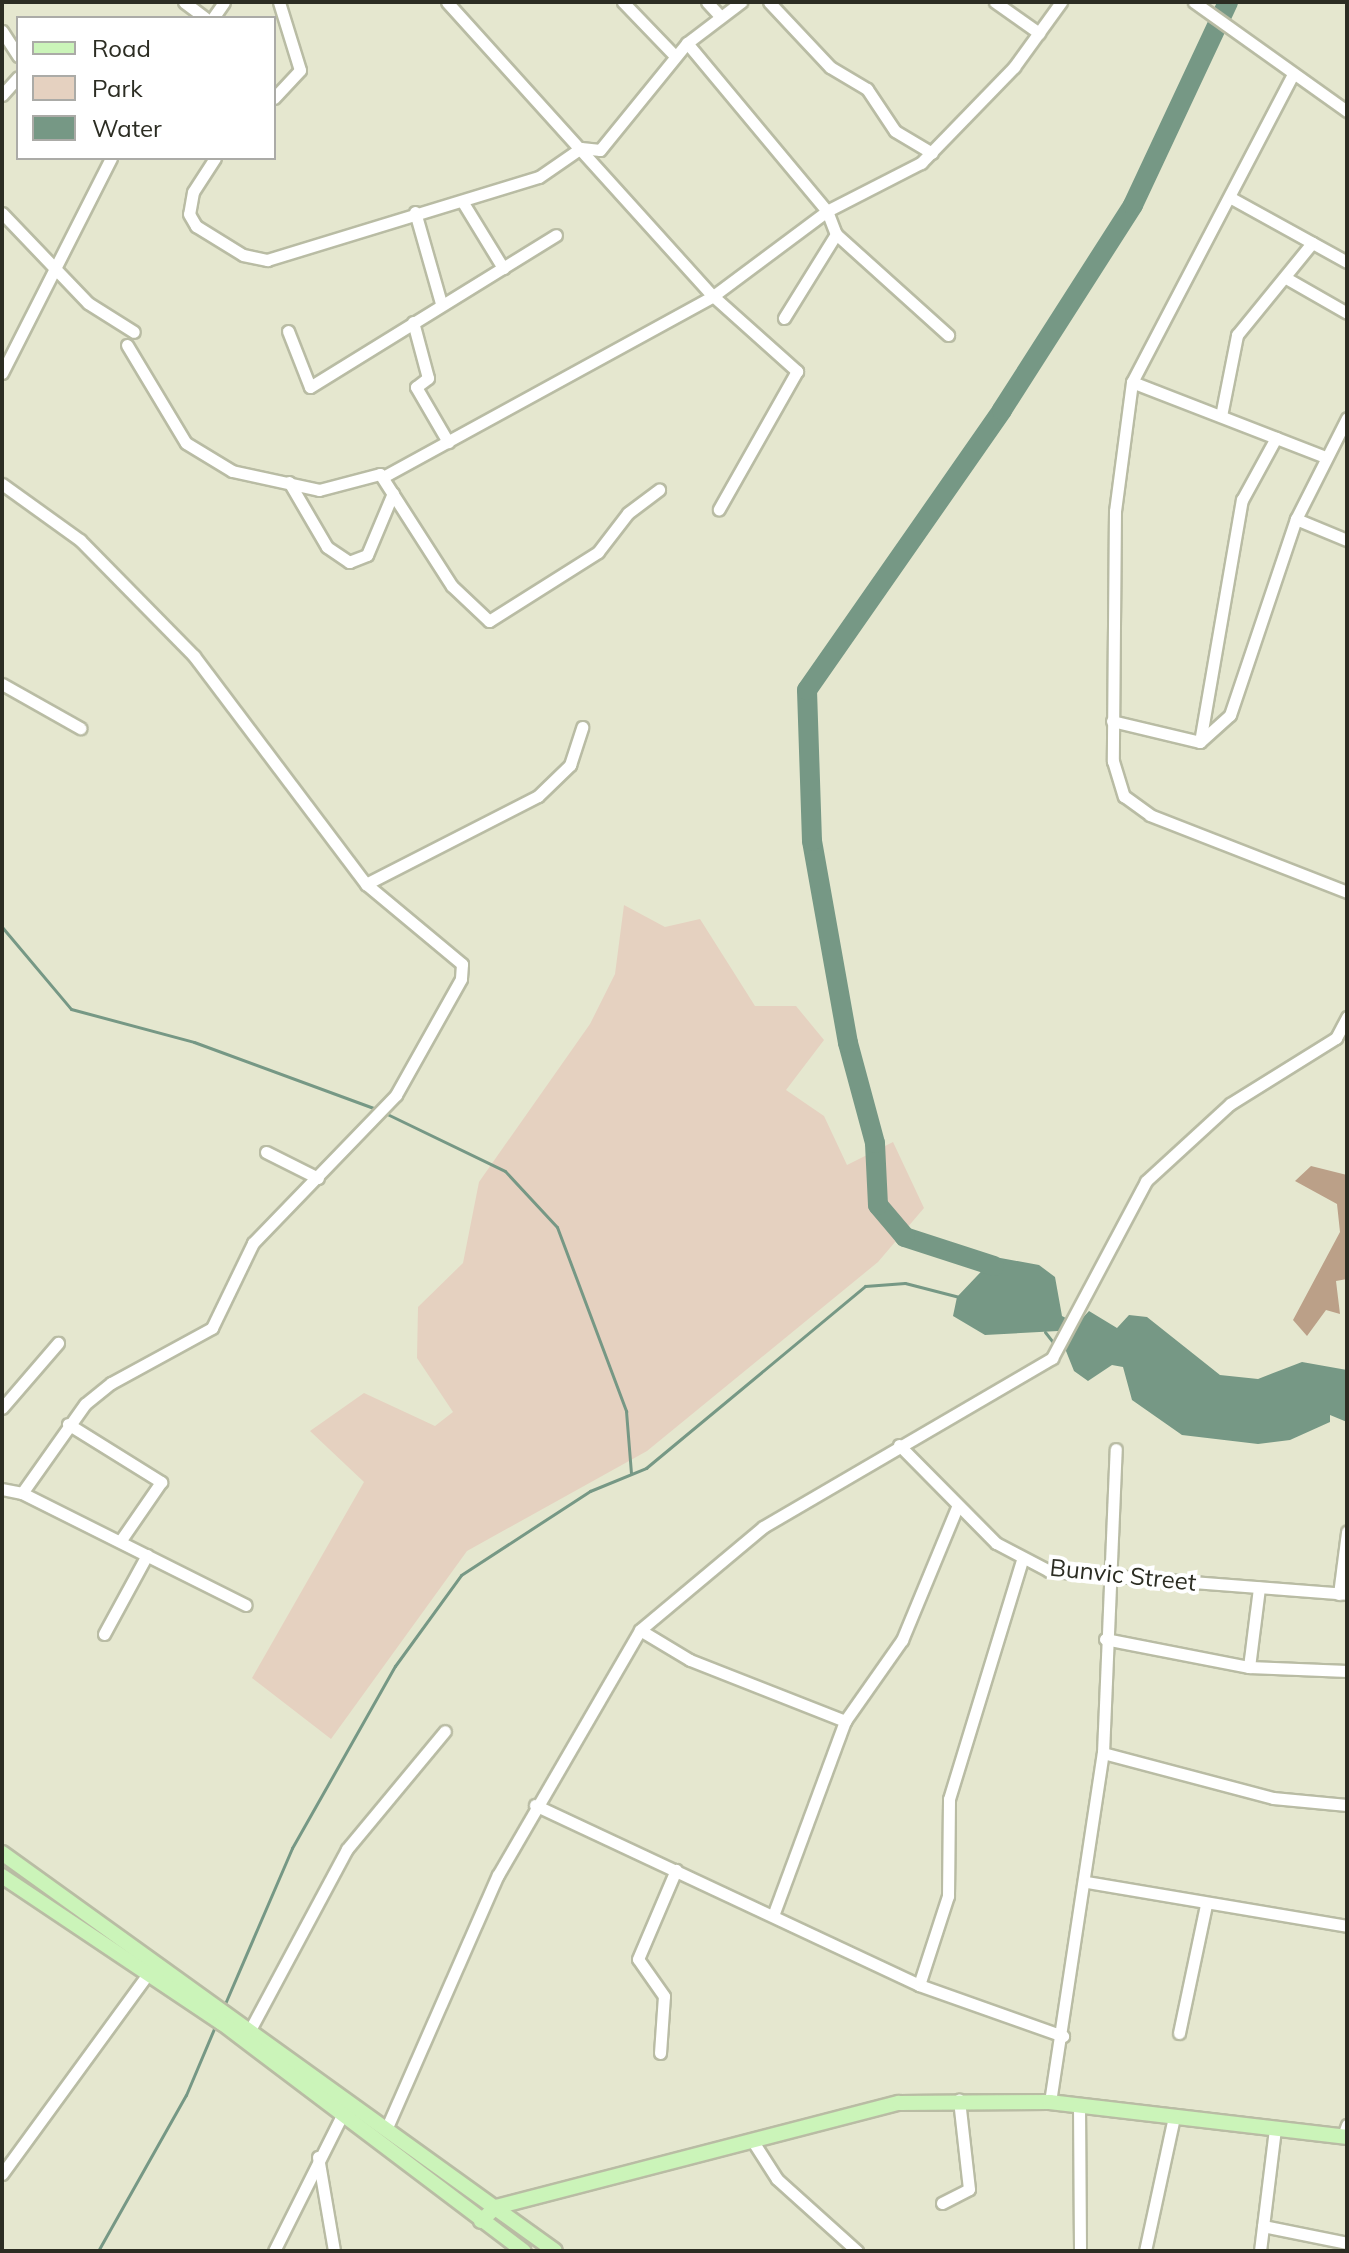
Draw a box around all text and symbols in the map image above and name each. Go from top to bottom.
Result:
legend [16,16,276,160]
text: Road [92,33,151,63]
text: Park [92,73,143,103]
text: Water [92,113,162,143]
street label: Bunvic Street [1048,1553,1198,1597]

